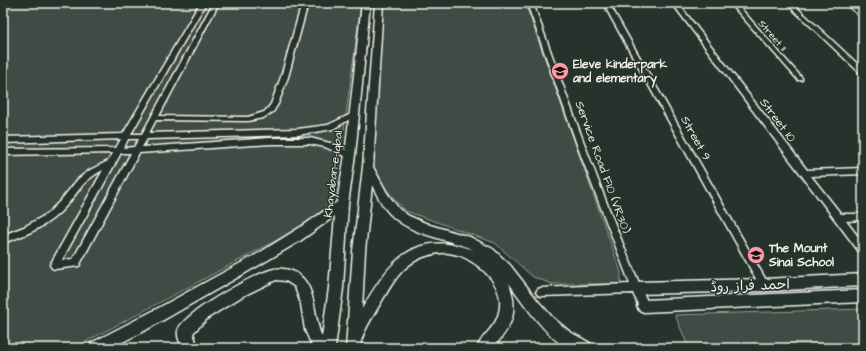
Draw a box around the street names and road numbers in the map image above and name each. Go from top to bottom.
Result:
street label: Street 11 [755,17,790,55]
street label: Street 10 [755,95,800,146]
street label: Service Road F10 (VR30) [571,99,634,236]
street label: Street 9 [676,113,715,164]
street label: Khayaban-e-Iqbal [320,129,348,219]
street label: احمد فراز روڈ [710,275,790,297]

